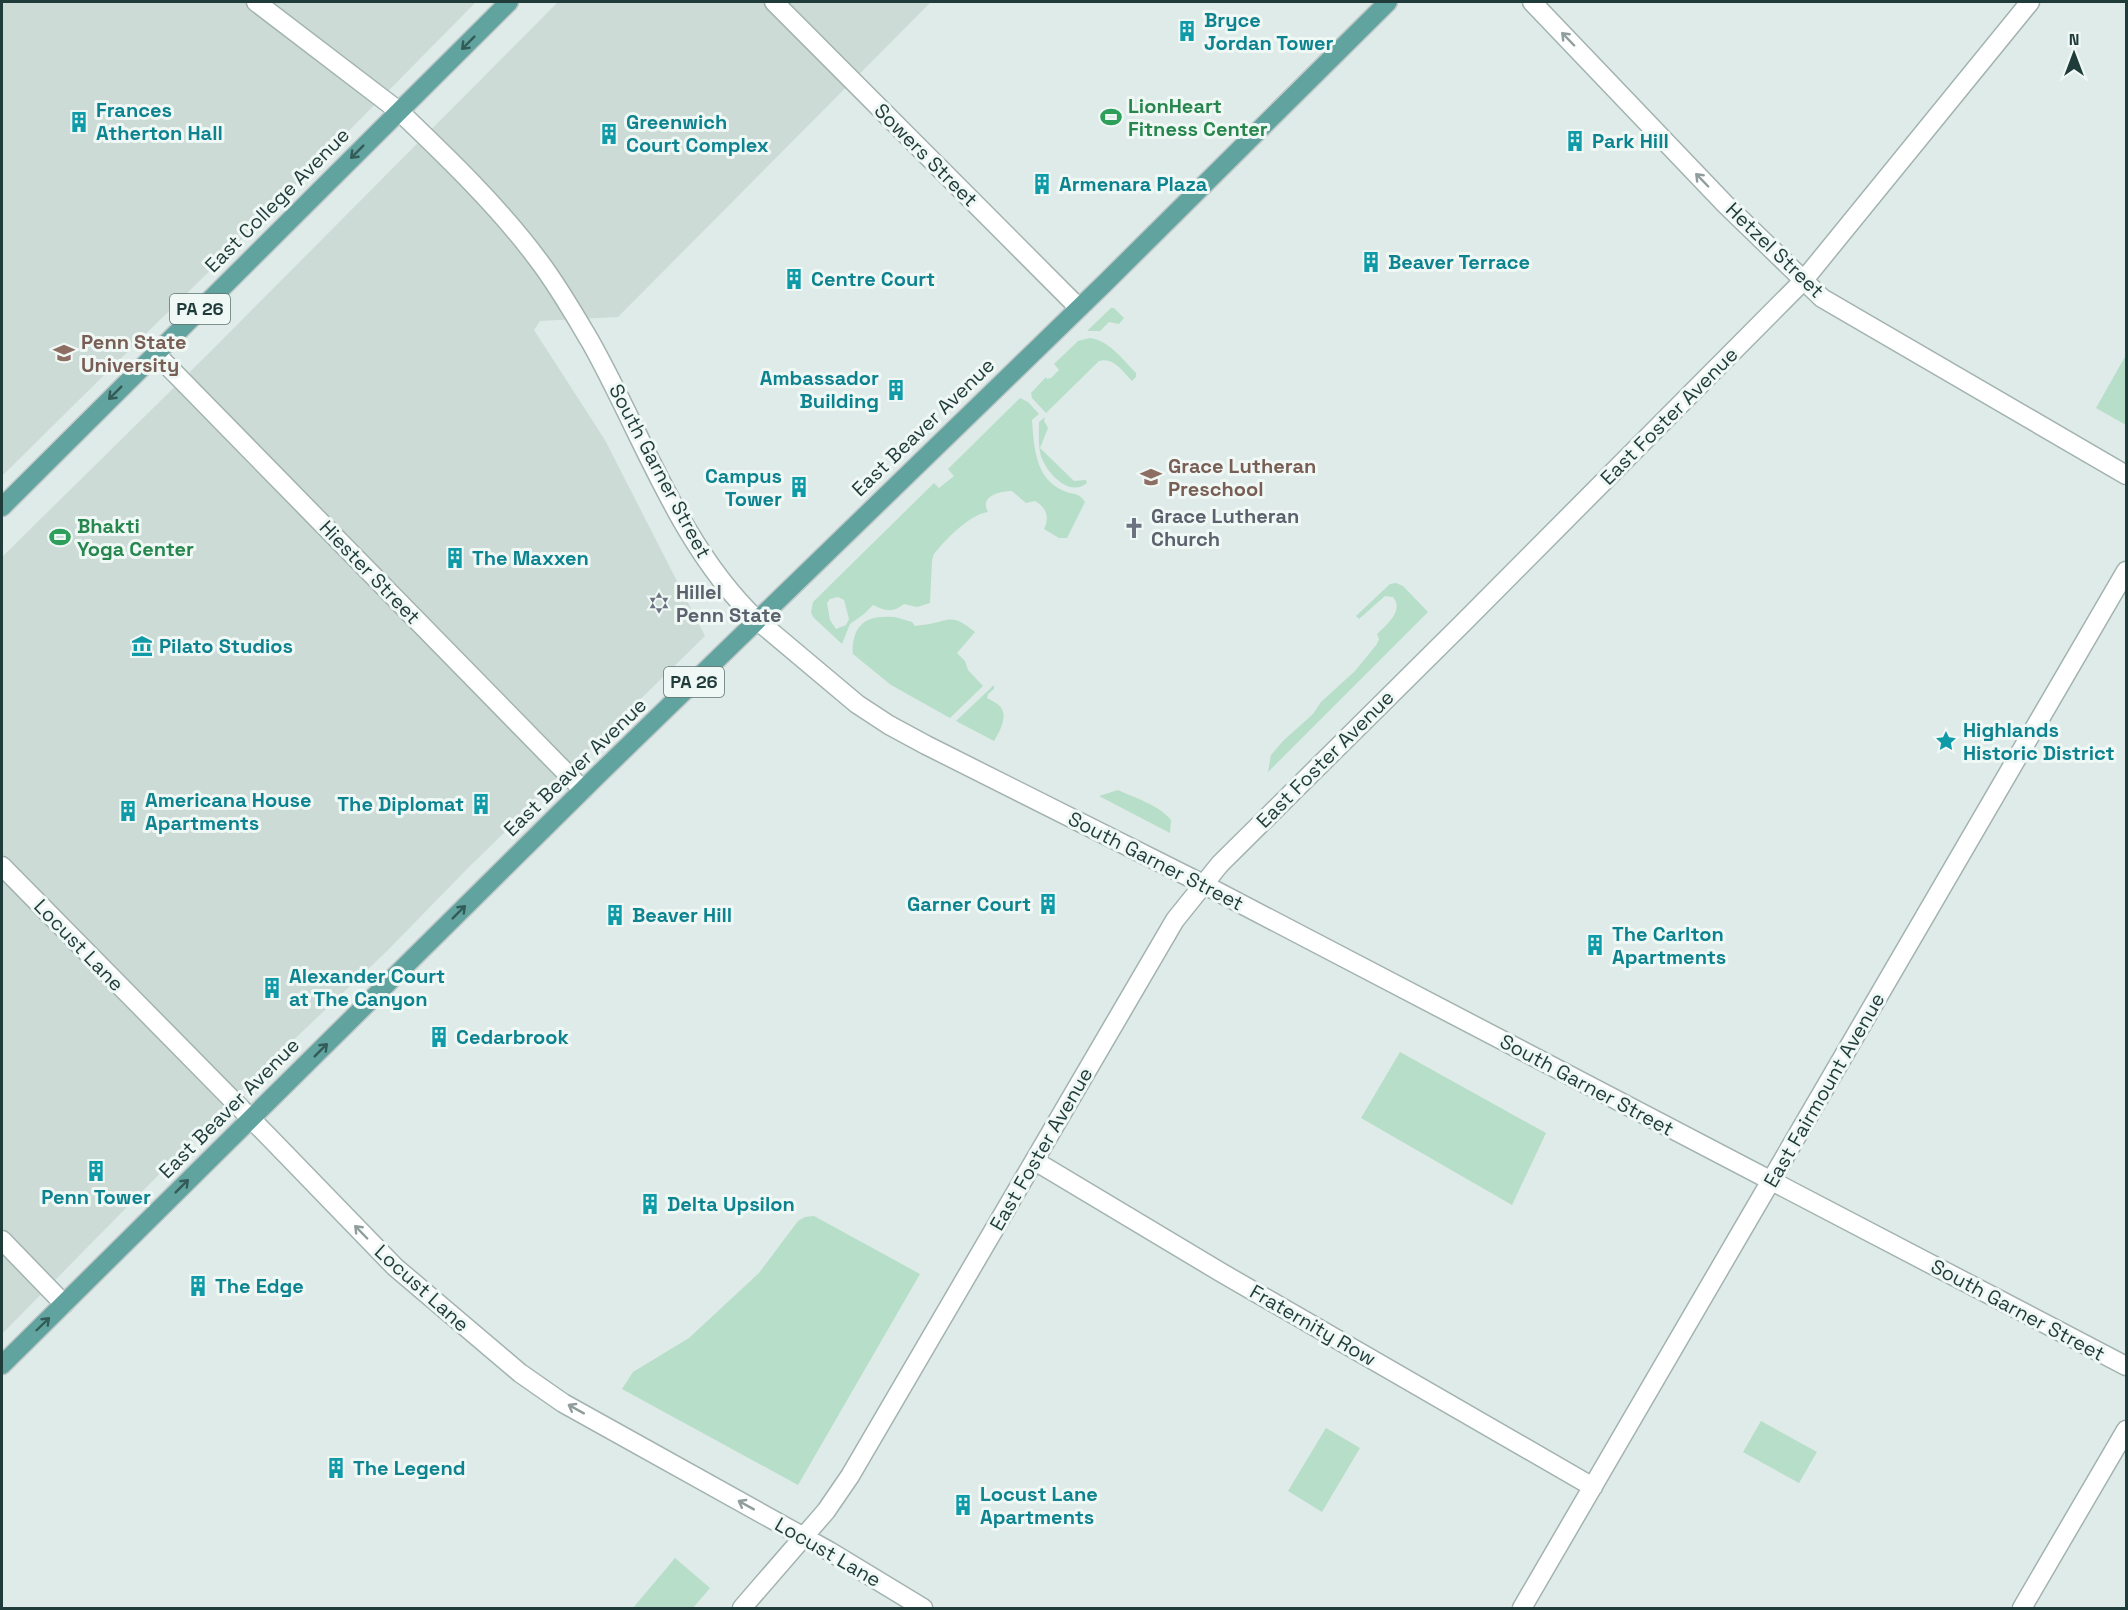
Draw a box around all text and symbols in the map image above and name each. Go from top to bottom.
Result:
place label: Bryce Jordan Tower [1204,7,1334,56]
building icon: Bryce Jordan Tower [1175,19,1199,43]
north arrow [2044,24,2104,84]
text: N [2069,29,2079,50]
one-way arrow [1561,31,1575,46]
one-way arrow [460,35,475,50]
place label: LionHeart Fitness Center [1128,93,1268,142]
place label: Frances Atherton Hall [96,97,223,146]
street label: Sowers Street [869,98,983,212]
sports icon: LionHeart Fitness Center [1099,105,1123,129]
place label: Greenwich Court Complex [626,109,769,158]
building icon: Frances Atherton Hall [67,110,91,134]
street label: East College Avenue [199,122,355,278]
building icon: Greenwich Court Complex [597,122,621,146]
place label: Park Hill [1592,128,1669,154]
building icon: Park Hill [1563,129,1587,153]
one-way arrow [350,144,365,159]
place label: Armenara Plaza [1059,171,1208,197]
building icon: Armenara Plaza [1030,172,1054,196]
one-way arrow [1695,172,1710,187]
street label: Hetzel Street [1720,197,1830,303]
place label: Beaver Terrace [1388,249,1530,275]
building icon: Beaver Terrace [1359,250,1383,274]
place label: Centre Court [811,266,935,292]
building icon: Centre Court [782,267,806,291]
road number: PA 26 [170,294,230,324]
place label: Penn State University [81,329,186,378]
school or university icon: Penn State University [52,341,76,365]
street label: East Foster Avenue [1595,342,1743,490]
street label: East Beaver Avenue [846,352,1000,502]
place label: Ambassador Building [760,365,879,414]
building icon: Ambassador Building [884,378,908,402]
street label: South Garner Street [603,379,717,563]
one-way arrow [108,386,123,401]
place label: Grace Lutheran Preschool [1168,453,1316,502]
place label: Campus Tower [705,463,782,512]
school or university icon: Grace Lutheran Preschool [1139,465,1163,489]
building icon: Campus Tower [787,475,811,499]
place label: Grace Lutheran Church [1151,503,1299,552]
place label: Bhakti Yoga Center [77,513,194,562]
street label: Hiester Street [314,515,426,629]
church icon: Grace Lutheran Church [1122,516,1146,540]
sports icon: Bhakti Yoga Center [48,525,72,549]
place label: The Maxxen [472,545,589,571]
building icon: The Maxxen [443,546,467,570]
place label: Hillel Penn State [676,579,781,628]
synagogue icon: Hillel Penn State [647,591,671,615]
place label: Pilato Studios [159,633,293,659]
museum icon: Pilato Studios [130,634,154,658]
road number: PA 26 [664,667,724,697]
street label: East Foster Avenue [1251,685,1399,833]
street label: East Beaver Avenue [498,692,652,842]
place label: Highlands Historic District [1963,717,2115,766]
place icon: Highlands Historic District [1934,729,1958,753]
place label: Americana House Apartments [145,787,311,836]
place label: The Diplomat [337,791,464,817]
building icon: The Diplomat [469,792,493,816]
building icon: Americana House Apartments [116,799,140,823]
street label: South Garner Street [1064,805,1248,917]
place label: Garner Court [907,891,1031,917]
building icon: Garner Court [1036,892,1060,916]
street label: Locust Lane [28,893,130,997]
place label: Beaver Hill [632,902,732,928]
building icon: Beaver Hill [603,903,627,927]
one-way arrow [452,905,467,920]
place label: The Carlton Apartments [1612,921,1726,970]
building icon: The Carlton Apartments [1583,933,1607,957]
place label: Alexander Court at The Canyon [289,963,445,1012]
building icon: Alexander Court at The Canyon [260,976,284,1000]
street label: East Fairmount Avenue [1758,988,1890,1192]
place label: Cedarbrook [456,1024,569,1050]
building icon: Cedarbrook [427,1025,451,1049]
street label: South Garner Street [1495,1028,1679,1142]
street label: East Beaver Avenue [153,1032,305,1184]
one-way arrow [314,1042,328,1057]
street label: East Foster Avenue [984,1063,1098,1235]
building icon: Penn Tower [84,1159,108,1183]
one-way arrow [174,1179,189,1194]
place label: Penn Tower [41,1184,151,1210]
place label: Delta Upsilon [667,1191,795,1217]
building icon: Delta Upsilon [638,1192,662,1216]
one-way arrow [354,1225,368,1240]
street label: Locust Lane [369,1239,475,1337]
street label: South Garner Street [1926,1253,2110,1367]
place label: The Edge [215,1273,304,1299]
building icon: The Edge [186,1274,210,1298]
street label: Fraternity Row [1245,1278,1381,1372]
one-way arrow [36,1316,51,1331]
one-way arrow [567,1403,584,1415]
place label: The Legend [353,1455,465,1481]
building icon: The Legend [324,1456,348,1480]
place label: Locust Lane Apartments [980,1481,1098,1530]
building icon: Locust Lane Apartments [951,1493,975,1517]
one-way arrow [738,1499,755,1511]
street label: Locust Lane [770,1511,886,1593]

